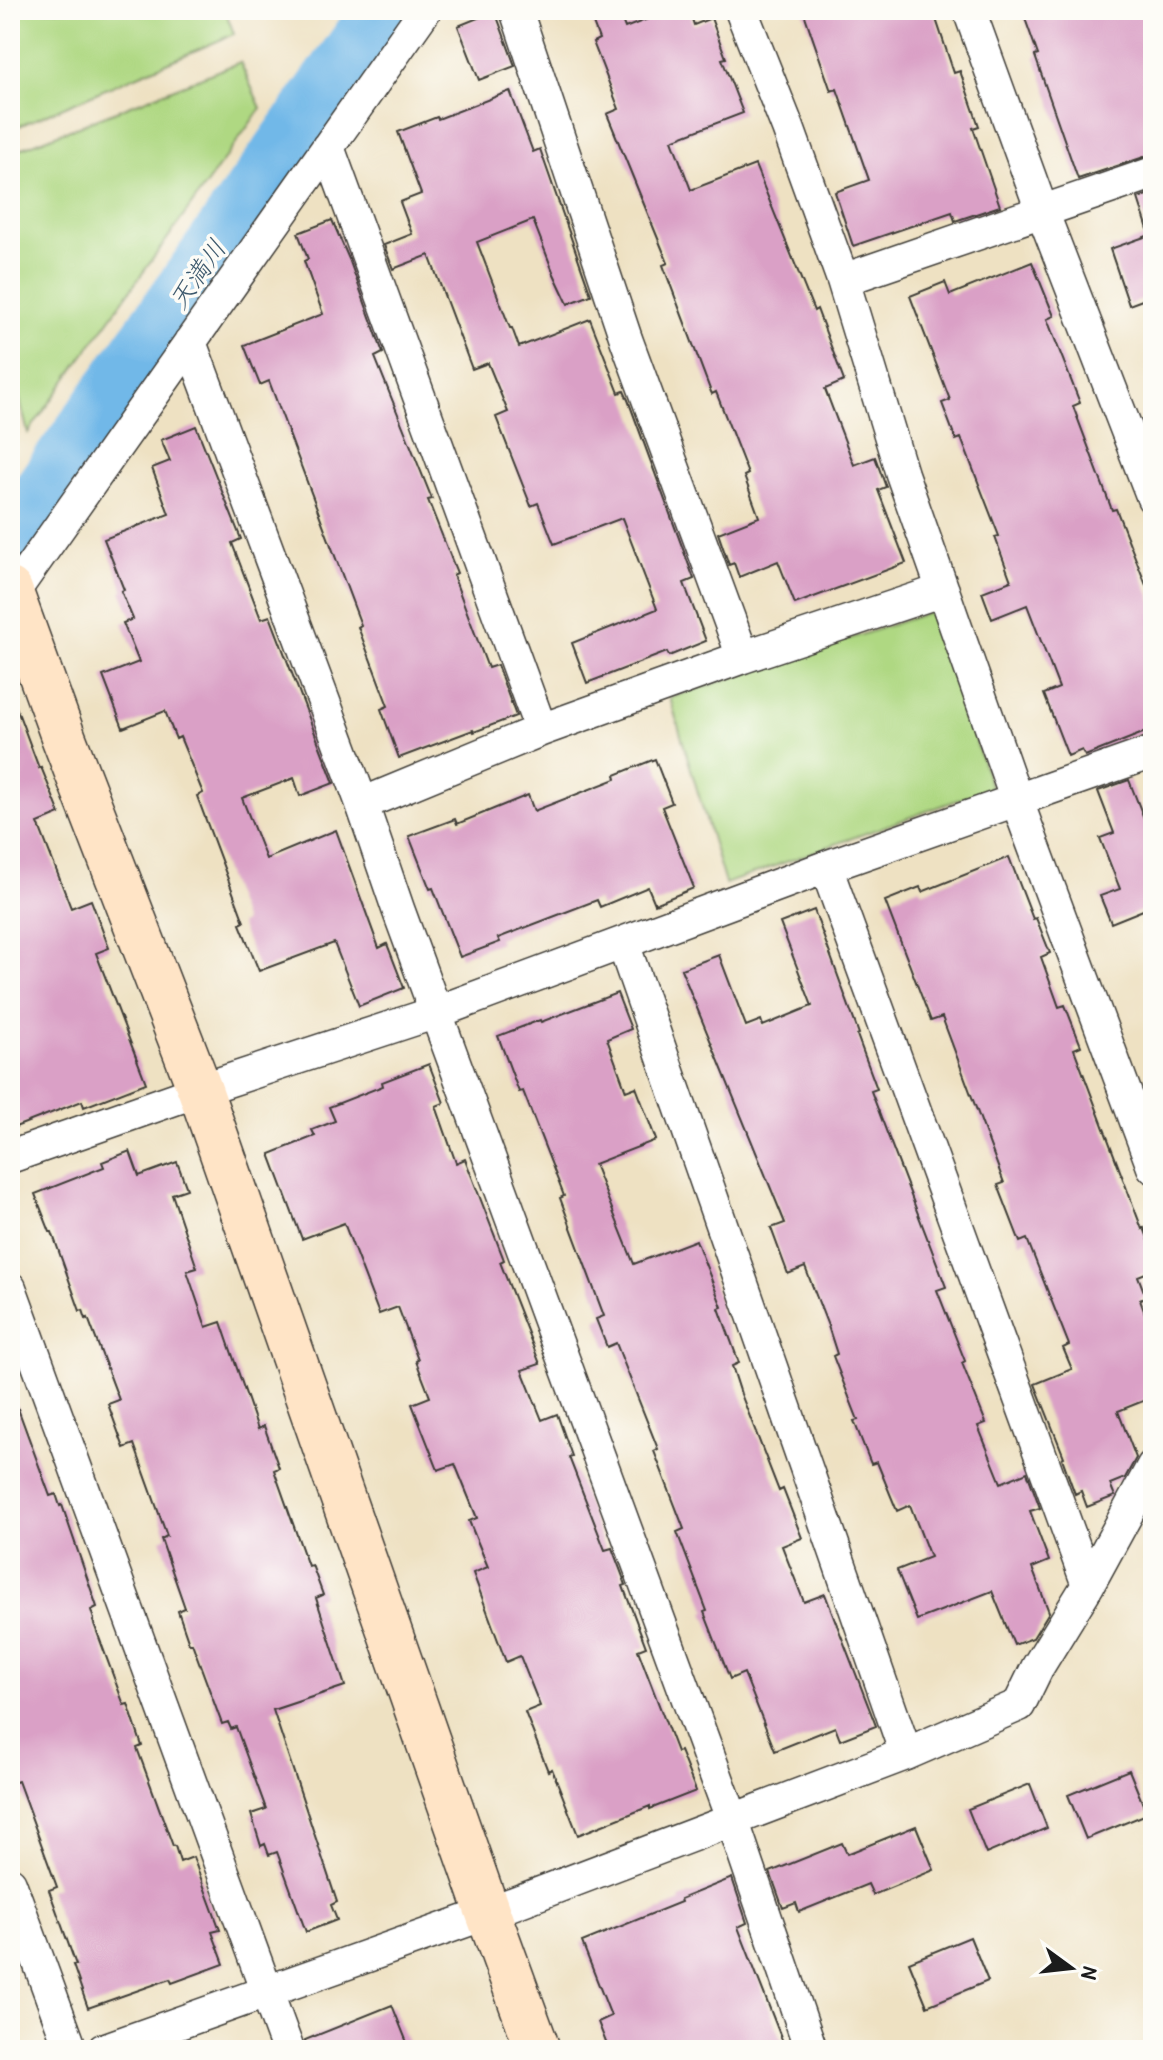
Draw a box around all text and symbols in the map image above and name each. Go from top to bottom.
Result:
water label: 天満川 [160,232,234,316]
north arrow [1031,1928,1111,2008]
text: N [1074,1964,1106,1983]

